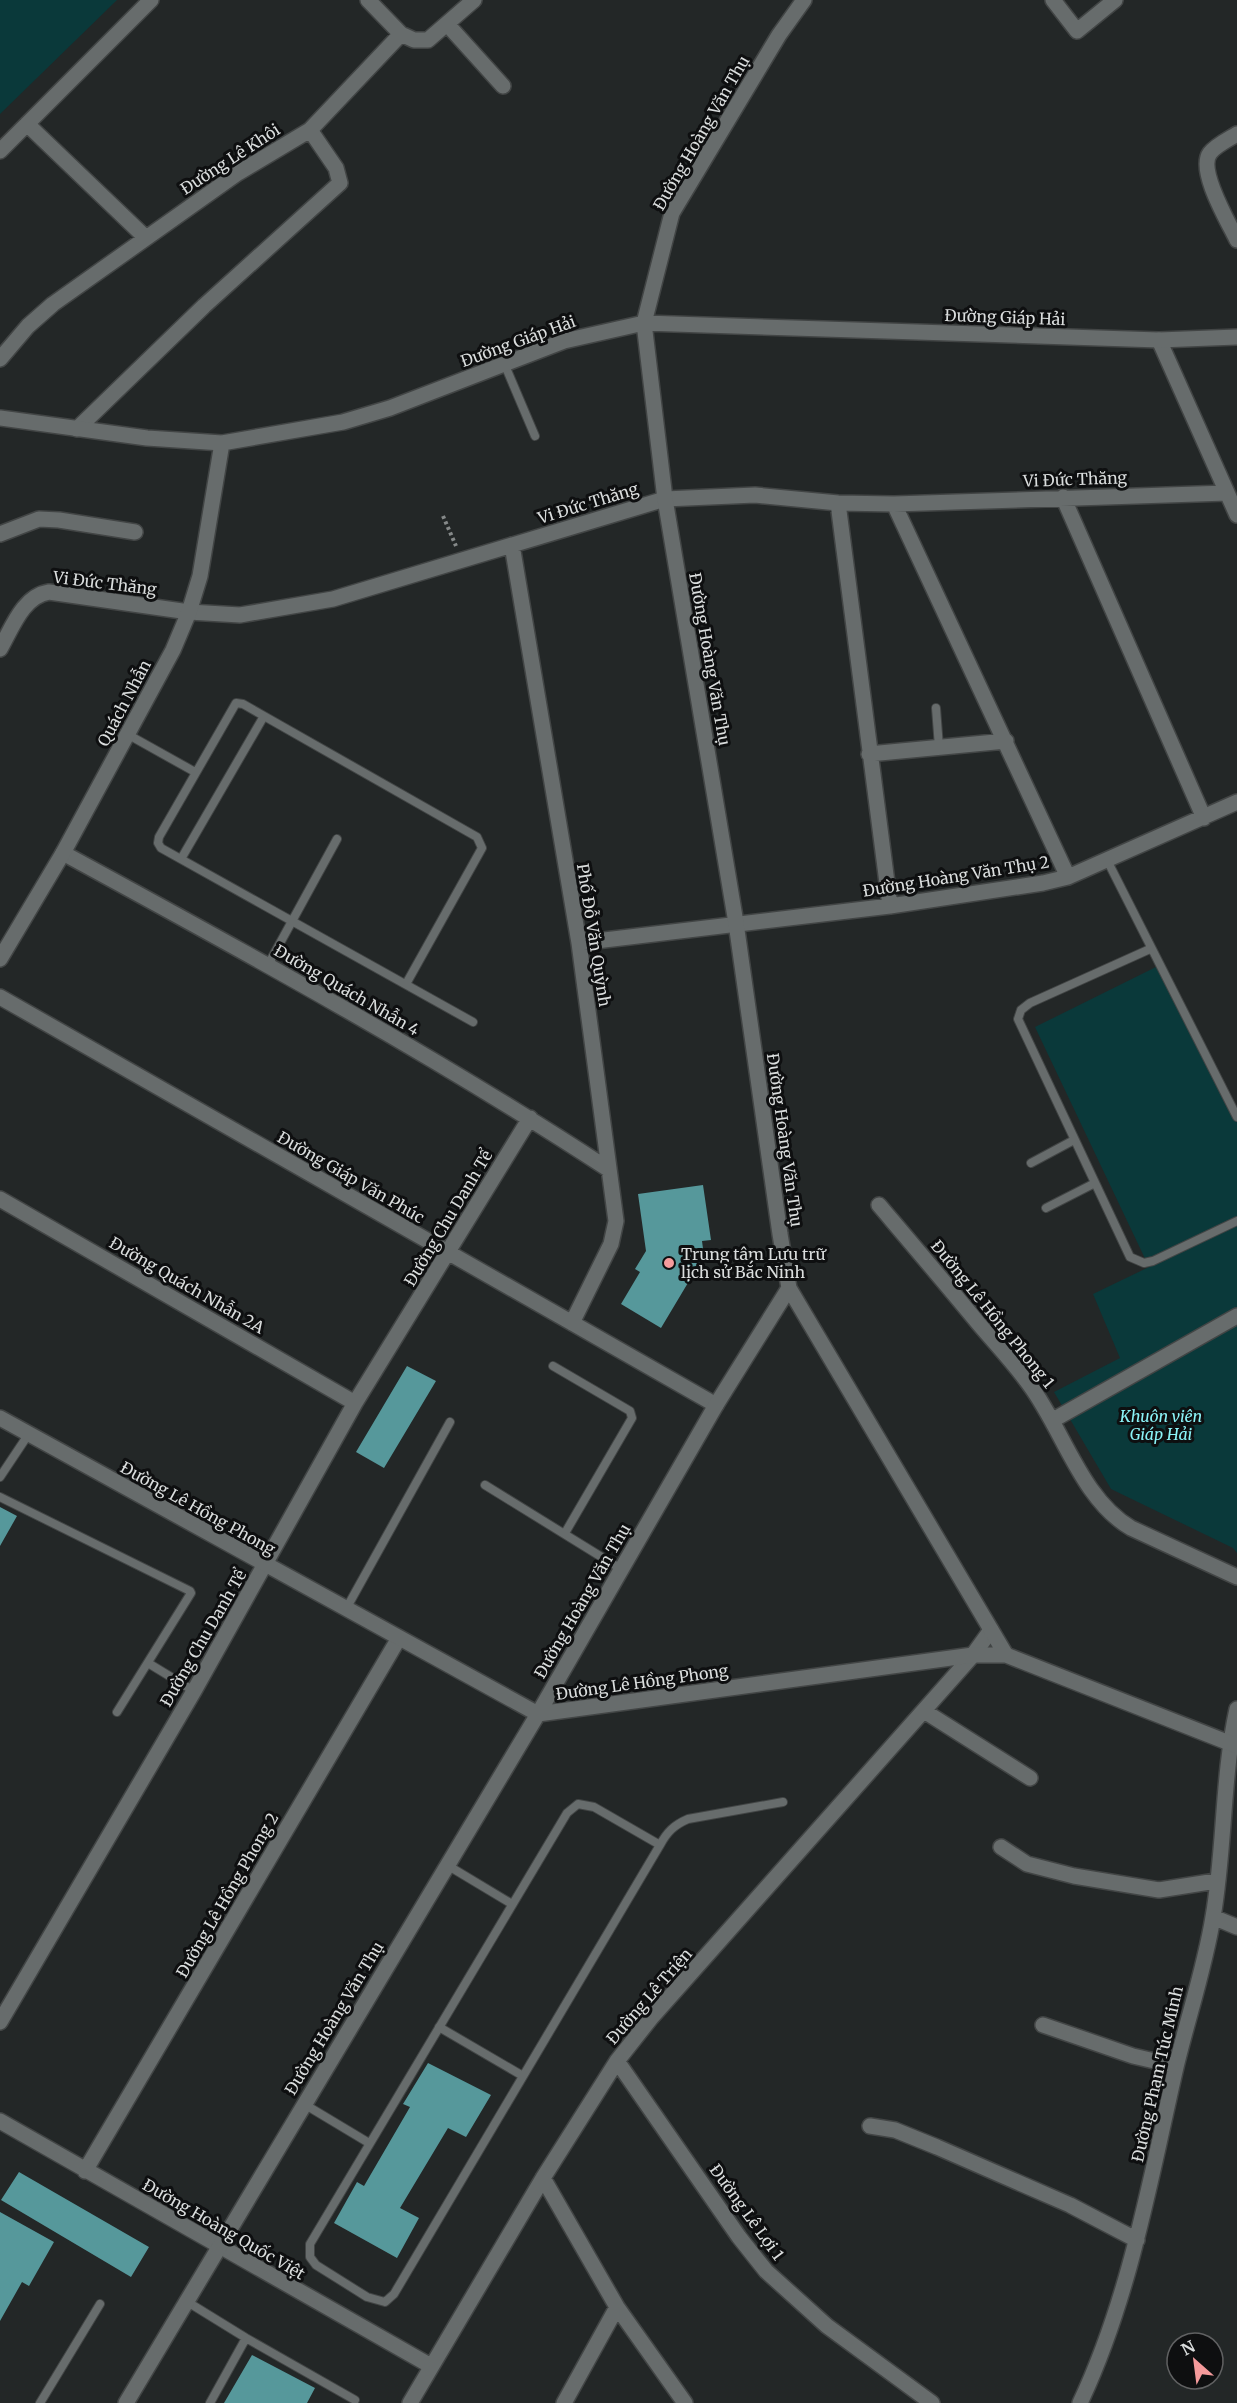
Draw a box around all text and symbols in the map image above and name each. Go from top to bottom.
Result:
street label: Đường Hoàng Văn Thụ [649,52,753,214]
street label: Đường Lê Khôi [176,119,284,199]
street label: Đường Giáp Hải [944,305,1066,329]
street label: Đường Giáp Hải [458,311,578,371]
street label: Vi Đức Thăng [1022,467,1128,491]
street label: Vi Đức Thăng [534,478,641,528]
street label: Vi Đức Thăng [51,567,158,599]
street label: Đường Hoàng Văn Thụ [685,571,735,747]
street label: Quách Nhẫn [93,656,155,750]
street label: Đường Hoàng Văn Thụ 2 [861,851,1051,901]
street label: Phố Đỗ Văn Quỳnh [573,862,615,1008]
street label: Đường Quách Nhẫn 4 [271,940,423,1040]
street label: Đường Hoàng Văn Thụ [763,1052,807,1228]
street label: Đường Giáp Văn Phúc [274,1127,428,1227]
street label: Đường Chu Danh Tể [400,1146,497,1290]
street label: Đường Quách Nhẫn 2A [106,1232,269,1338]
street label: Đường Lê Hồng Phong 1 [927,1236,1059,1392]
place label: Trung tâm Lưu trữ lịch sử Bắc Ninh [681,1244,828,1282]
marker: Trung tâm Lưu trữ lịch sử Bắc Ninh [662,1256,676,1270]
park label: Khuôn viên Giáp Hải [1119,1406,1202,1444]
street label: Đường Lê Hồng Phong [117,1457,279,1559]
street label: Đường Hoàng Văn Thụ [530,1520,634,1682]
street label: Đường Chu Danh Tể [156,1565,251,1710]
street label: Đường Lê Hồng Phong [554,1660,730,1704]
street label: Đường Lê Hồng Phong 2 [172,1809,282,1981]
street label: Đường Hoàng Văn Thụ [280,1938,388,2098]
street label: Đường Lê Triện [602,1944,696,2048]
street label: Đường Phạm Túc Minh [1127,1984,1187,2164]
street label: Đường Lê Lợi 1 [705,2160,789,2264]
street label: Đường Hoàng Quốc Việt [139,2174,309,2284]
north arrow [1165,2331,1225,2391]
text: N [1178,2336,1199,2360]

